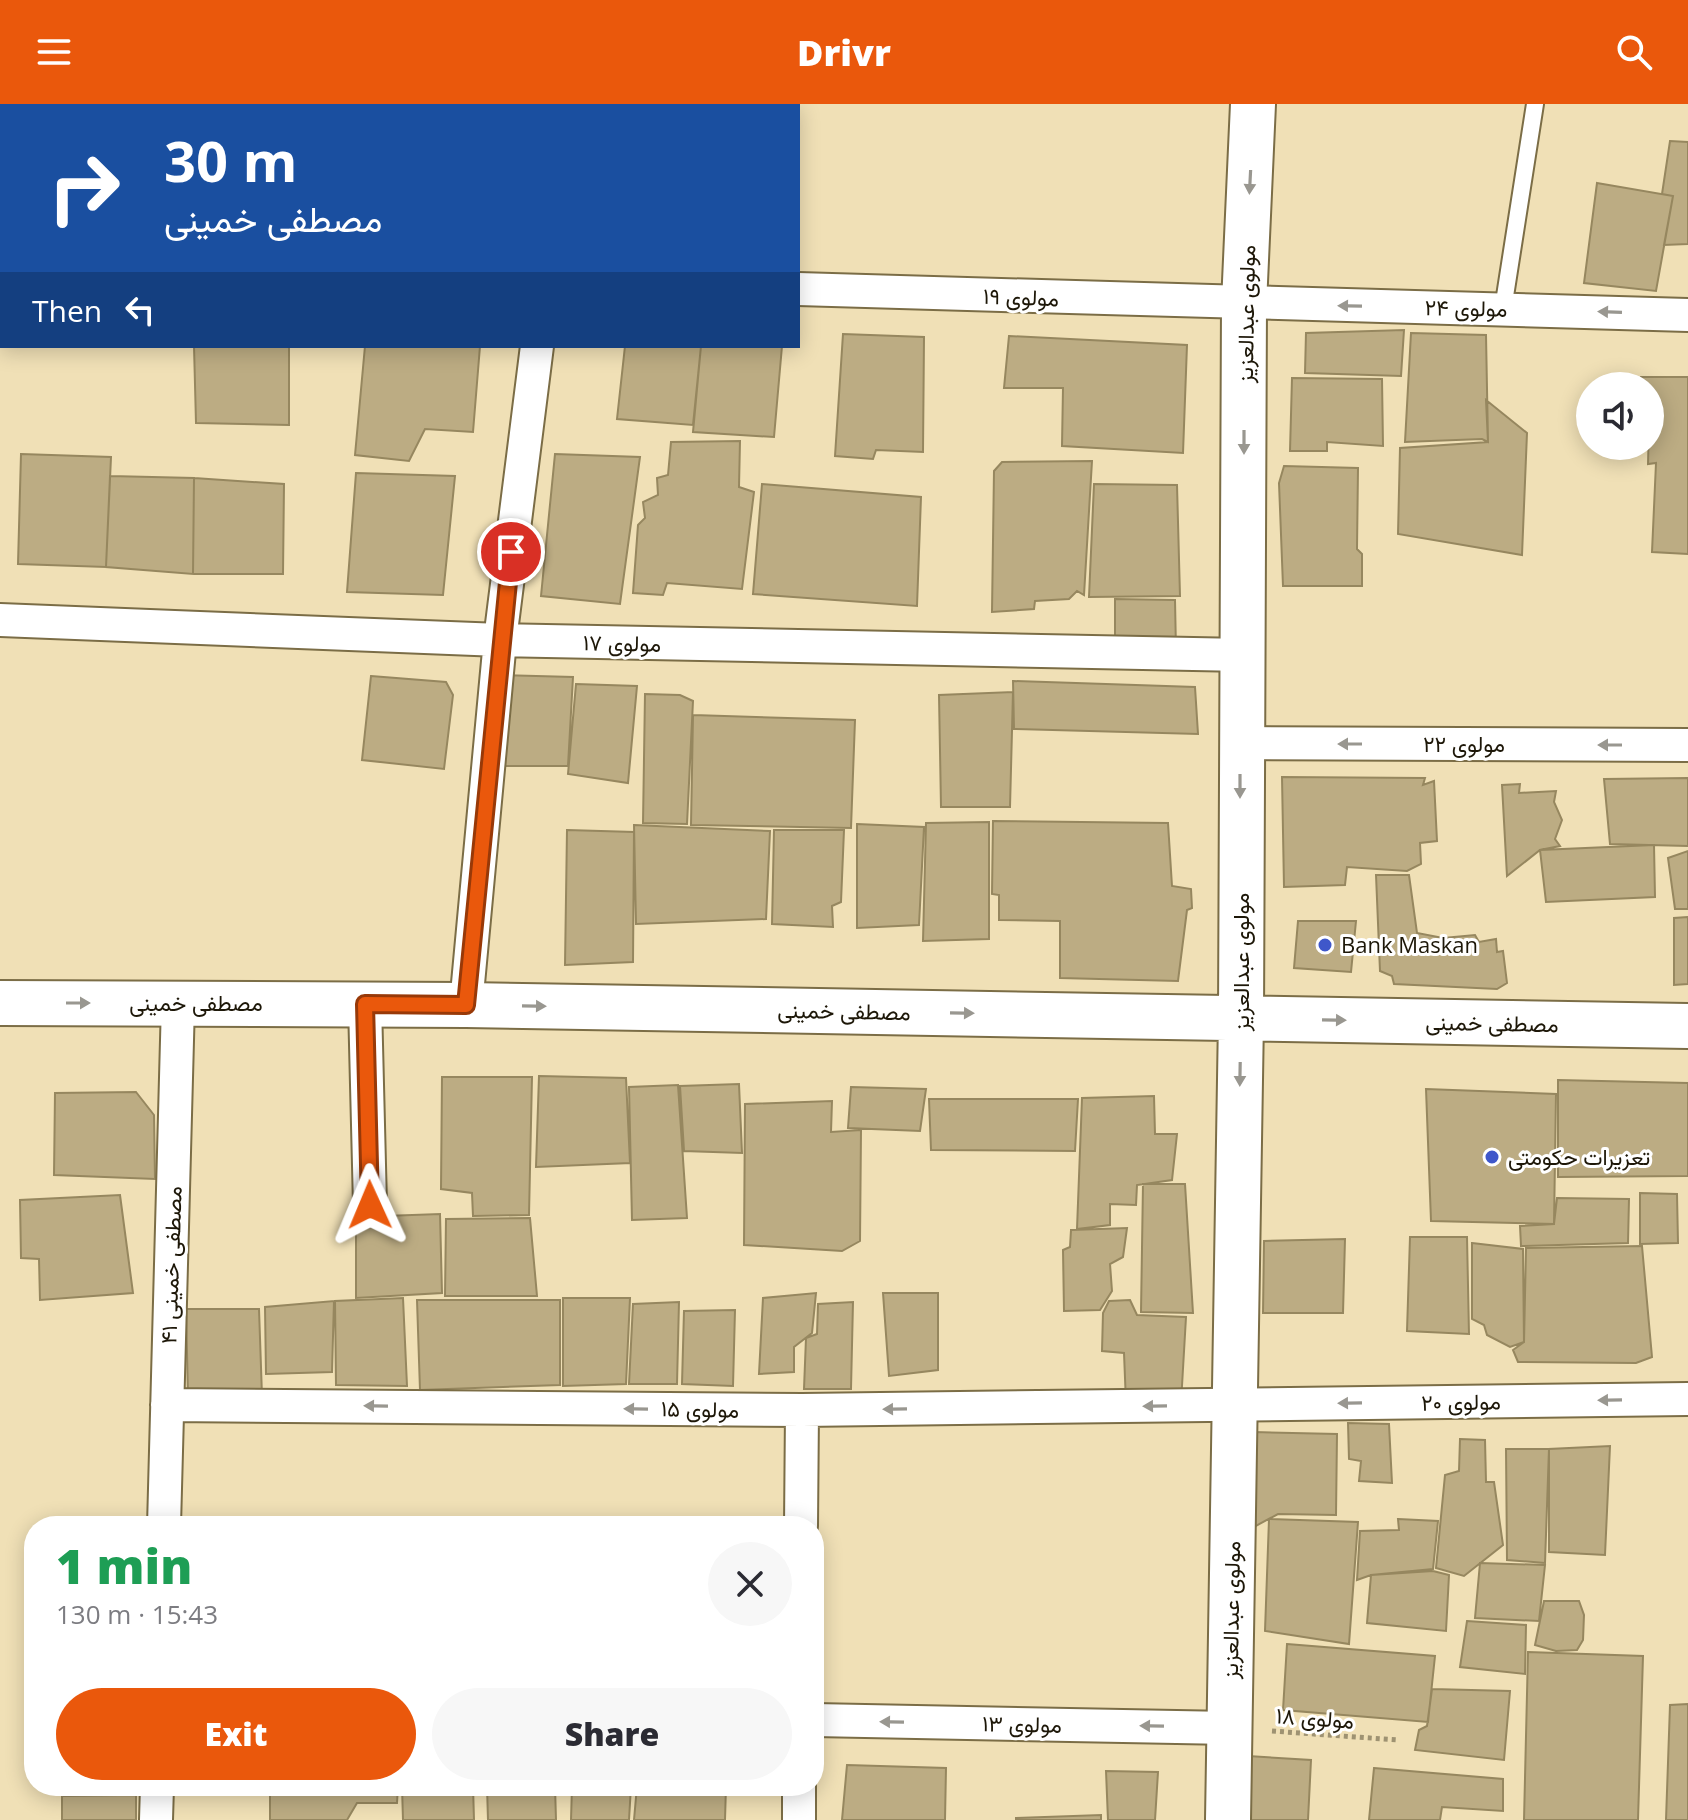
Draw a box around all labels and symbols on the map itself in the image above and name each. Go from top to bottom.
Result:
one-way arrow [1243,170,1256,195]
street label: مولوی عبدالعزیز [1229,245,1261,384]
street label: مولوی ۱۹ [983,280,1059,312]
street label: مولوی ۲۴ [1424,291,1508,323]
one-way arrow [1337,300,1362,312]
one-way arrow [1597,306,1622,319]
one-way arrow [1238,430,1250,455]
pin [477,518,545,586]
street label: مولوی ۱۷ [583,626,661,658]
street label: مولوی ۲۲ [1423,728,1505,758]
one-way arrow [1337,738,1362,750]
one-way arrow [1597,739,1622,751]
one-way arrow [1234,774,1246,799]
street label: مولوی عبدالعزیز [1225,893,1255,1032]
place label: Bank Maskan [1341,929,1478,959]
marker: Bank Maskan [1316,936,1334,954]
street label: مصطفی خمینی [129,987,263,1017]
street label: مصطفی خمینی [777,994,911,1026]
one-way arrow [66,997,91,1009]
one-way arrow [522,1000,547,1012]
street label: مصطفی خمینی [1425,1006,1559,1038]
one-way arrow [950,1007,975,1020]
one-way arrow [1322,1014,1347,1026]
one-way arrow [1234,1062,1246,1087]
place label: تعزیرات حکومتی [1508,1141,1650,1171]
marker: تعزیرات حکومتی [1483,1148,1501,1166]
position arrow [328,1163,412,1247]
street label: مصطفی خمینی ۴۱ [152,1185,188,1344]
street label: مولوی ۲۰ [1421,1385,1501,1417]
street label: مولوی ۱۵ [661,1392,739,1424]
one-way arrow [1597,1394,1622,1406]
one-way arrow [1337,1397,1362,1409]
one-way arrow [1142,1399,1167,1412]
one-way arrow [363,1400,388,1413]
one-way arrow [623,1403,648,1415]
one-way arrow [882,1403,907,1415]
street label: مولوی عبدالعزیز [1214,1541,1246,1680]
street label: مولوی ۱۸ [1275,1699,1355,1735]
street label: مولوی ۱۳ [982,1707,1062,1739]
one-way arrow [879,1715,904,1728]
one-way arrow [1139,1720,1164,1732]

